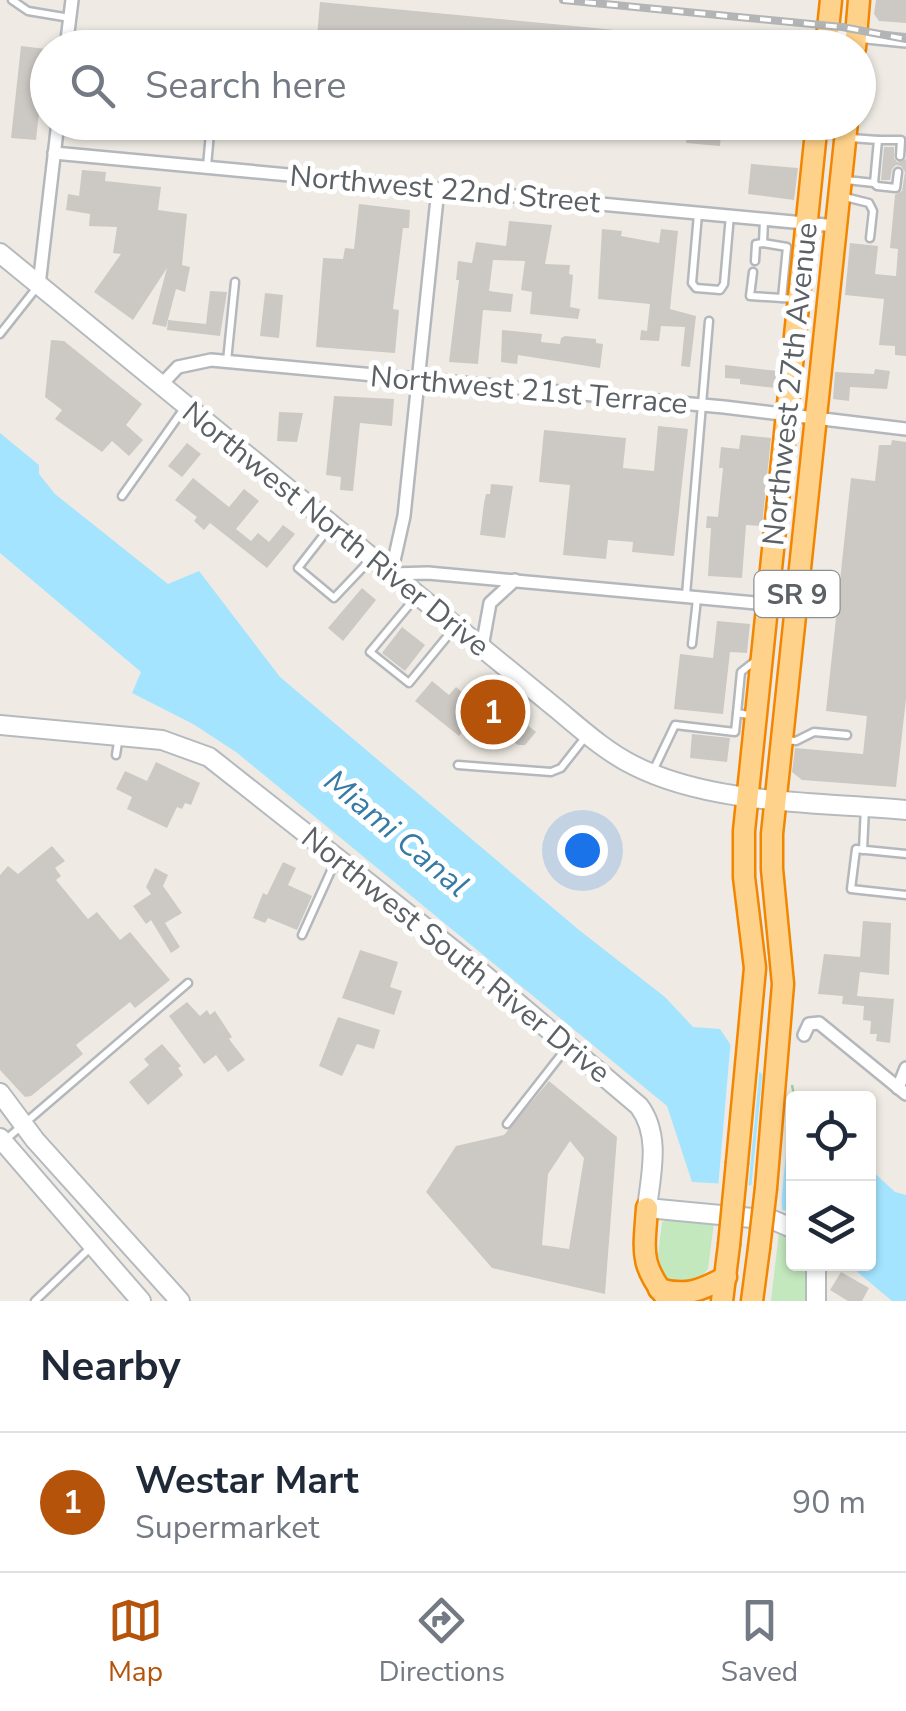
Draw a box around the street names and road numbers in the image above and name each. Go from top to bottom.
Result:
street label: Northwest 22nd Street [288,156,602,224]
street label: Northwest 27th Avenue [753,220,828,548]
street label: Northwest 21st Terrace [369,356,689,425]
street label: Northwest North River Drive [173,392,498,666]
road number: SR 9 [754,571,840,617]
street label: Northwest South River Drive [293,818,619,1093]

